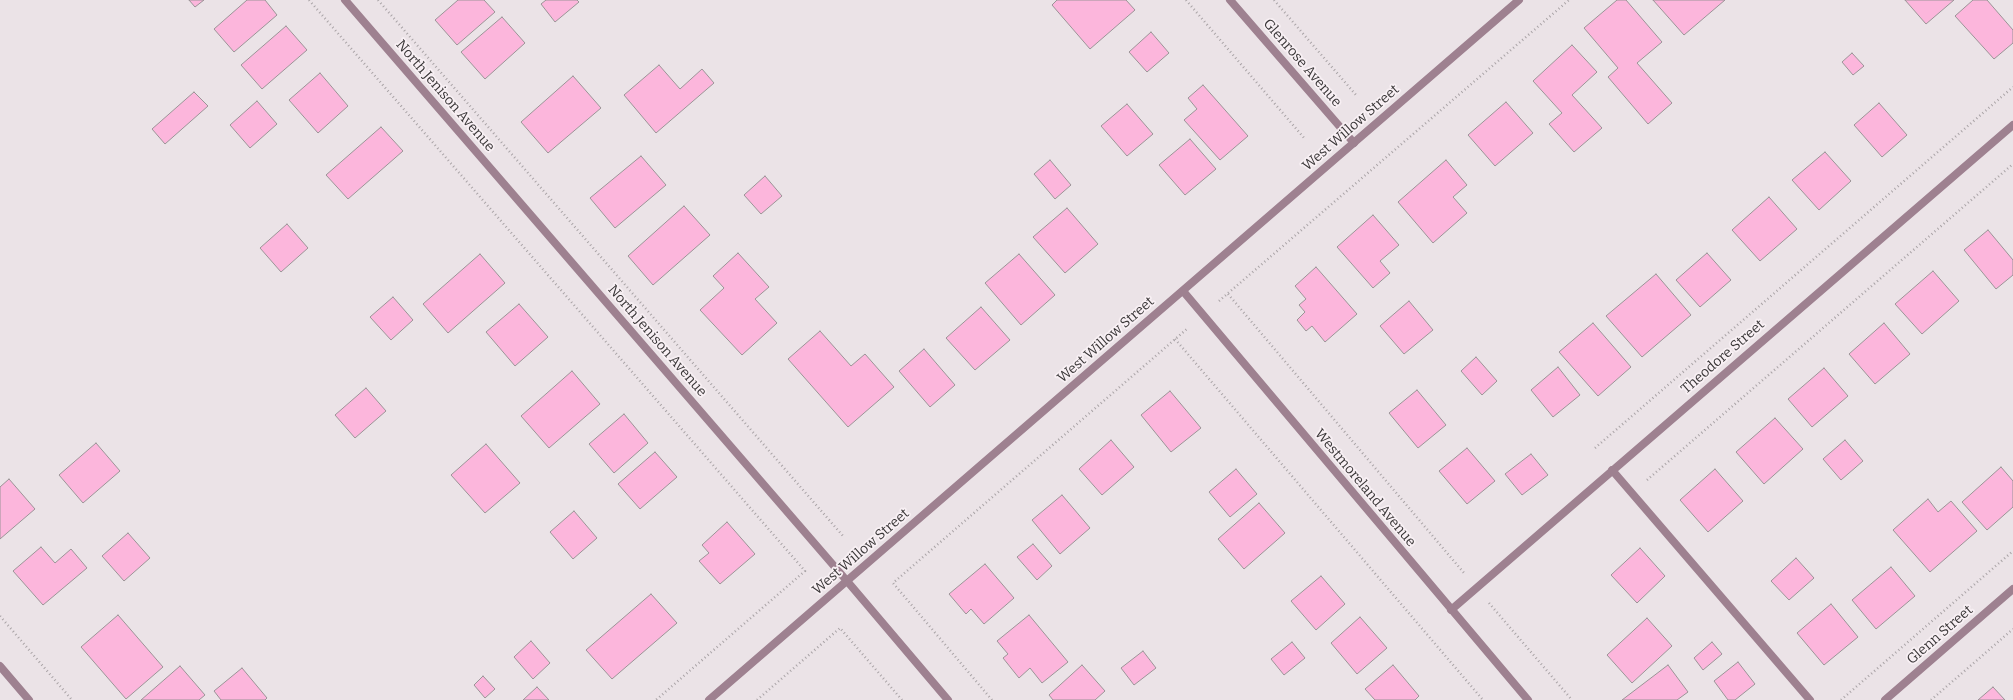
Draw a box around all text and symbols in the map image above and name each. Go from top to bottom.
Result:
street label: Glenrose Avenue [1259,16,1345,110]
street label: North Jenison Avenue [392,37,498,155]
street label: West Willow Street [1299,81,1403,175]
street label: North Jenison Avenue [604,282,710,400]
street label: West Willow Street [1054,293,1158,387]
street label: Theodore Street [1678,316,1768,398]
street label: Westmoreland Avenue [1311,426,1419,550]
street label: West Willow Street [809,505,913,599]
street label: Glenn Street [1904,602,1976,668]

